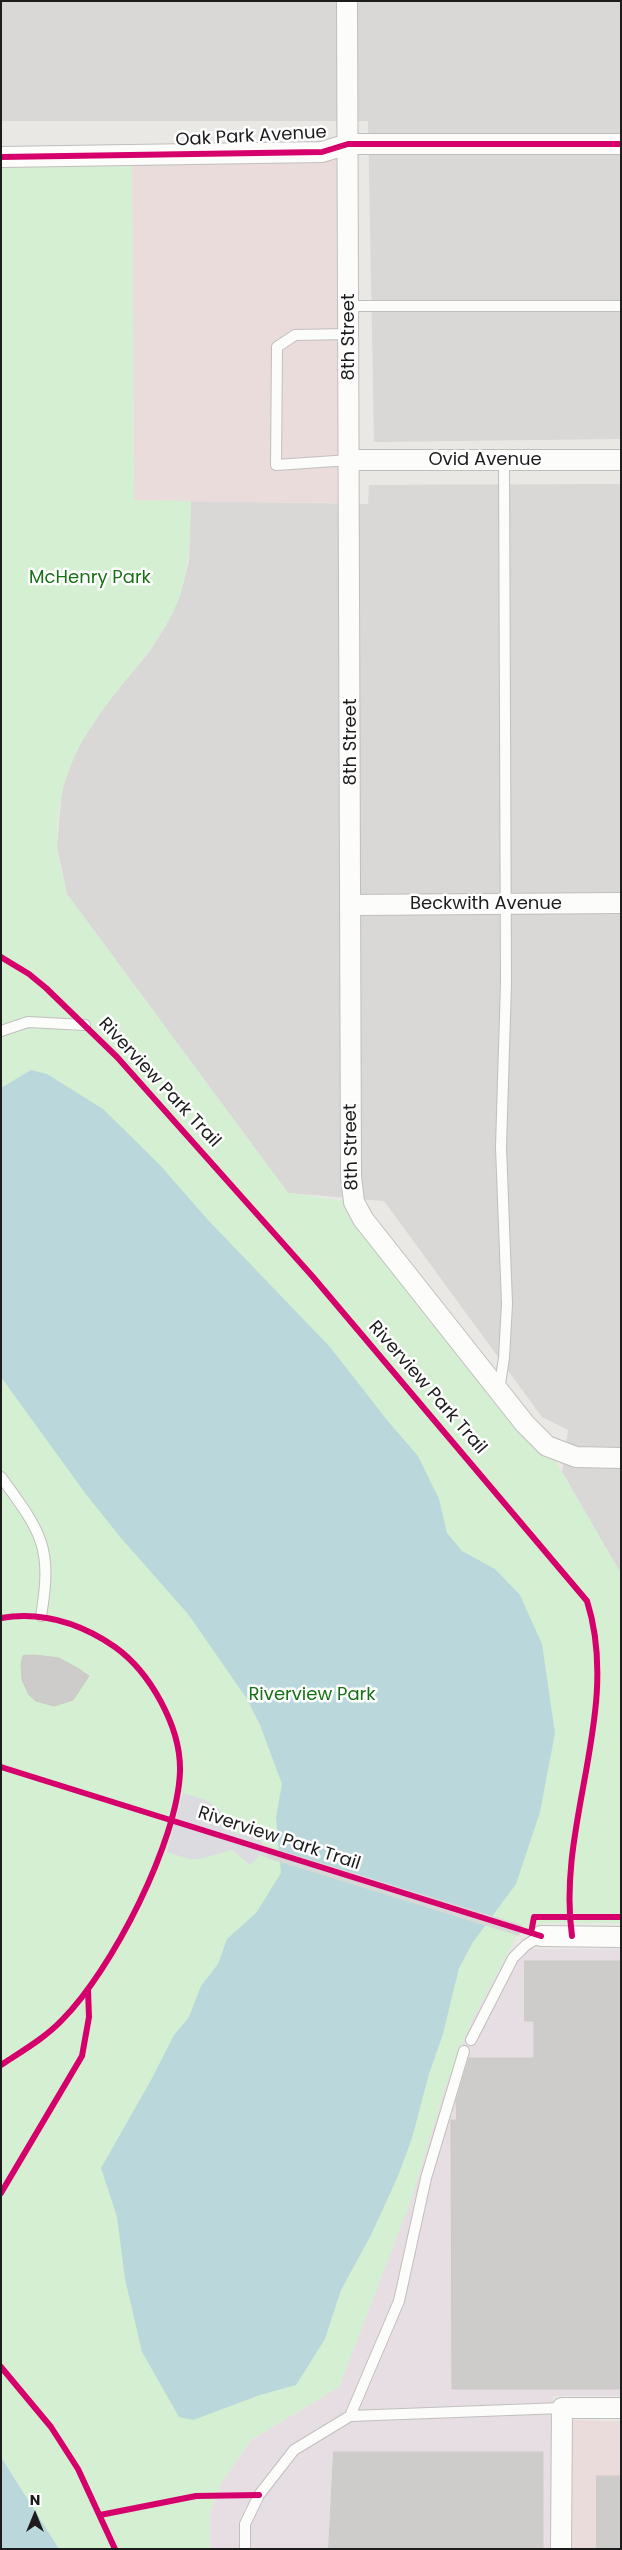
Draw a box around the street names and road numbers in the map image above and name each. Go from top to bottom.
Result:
street label: Oak Park Avenue [175,122,327,152]
street label: 8th Street [338,294,360,380]
street label: Ovid Avenue [428,449,542,471]
street label: 8th Street [340,699,362,785]
street label: Beckwith Avenue [410,893,562,915]
street label: Riverview Park Trail [93,1014,225,1152]
street label: 8th Street [340,1103,364,1191]
street label: Riverview Park Trail [363,1317,491,1459]
street label: Riverview Park Trail [195,1803,363,1875]

